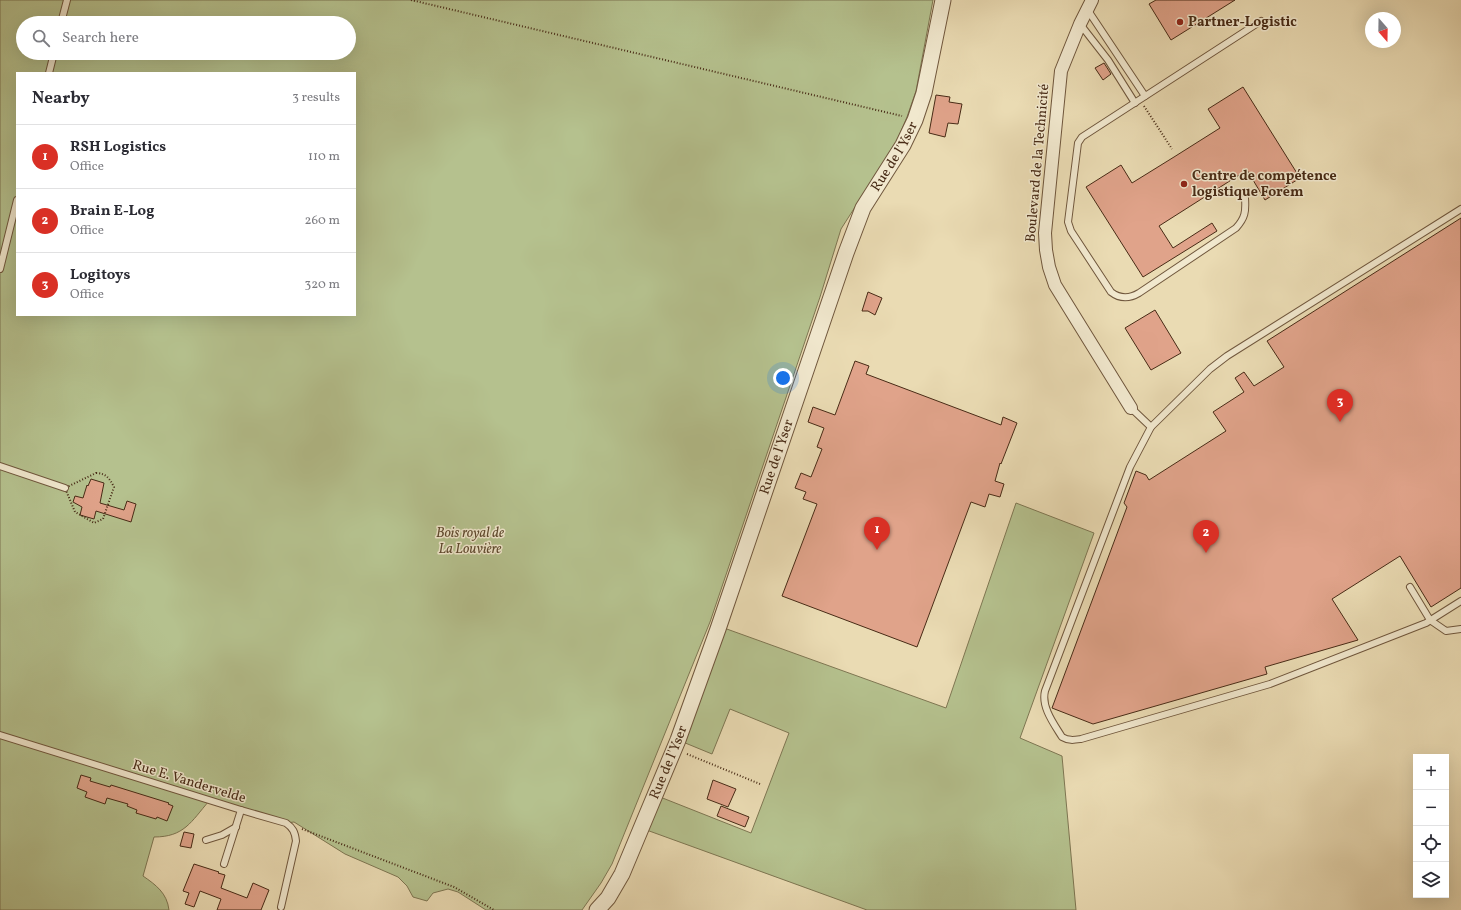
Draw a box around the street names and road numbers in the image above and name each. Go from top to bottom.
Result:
street label: Boulevard de la Technicité [1022,83,1054,243]
street label: Rue de l'Yser [866,118,922,195]
street label: Rue de l'Yser [755,417,798,497]
street label: Rue de l'Yser [645,723,692,802]
street label: Rue E. Vandervelde [130,756,248,808]

